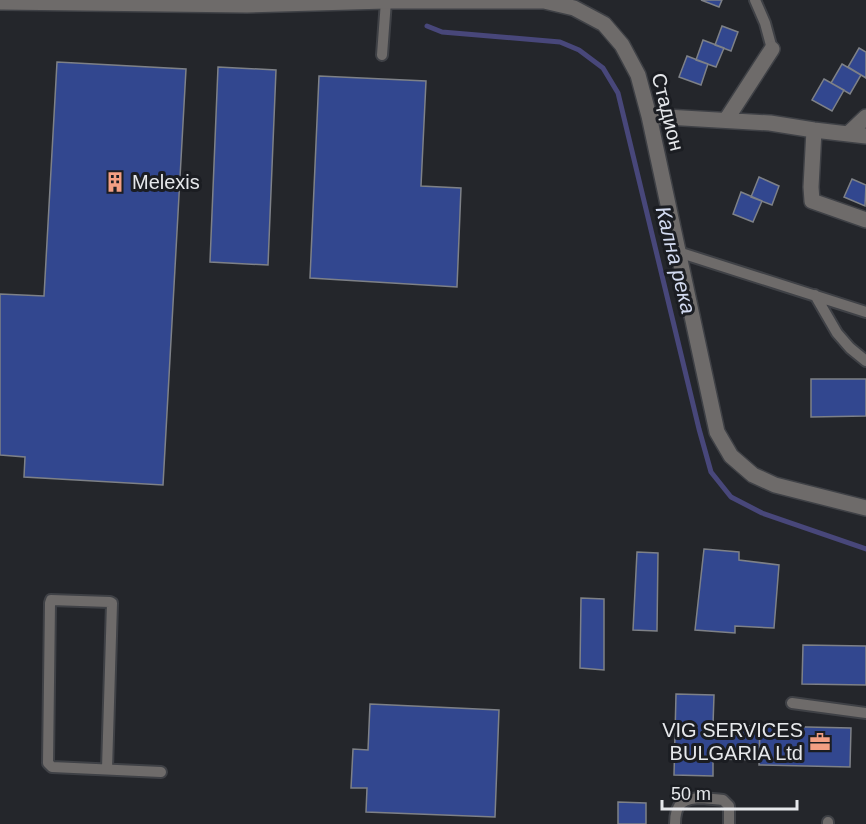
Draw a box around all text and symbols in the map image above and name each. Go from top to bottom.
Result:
street label: Стадион [648,71,688,153]
building icon: Мelexis [103,170,127,194]
place label: Мelexis [132,171,200,193]
water label: Кална река [652,204,700,316]
place label: VIG SERVICES BULGARIA Ltd [662,719,803,764]
office icon: VIG SERVICES BULGARIA Ltd [808,730,832,754]
scale bar [662,773,797,811]
text: 50 m [671,784,711,804]

